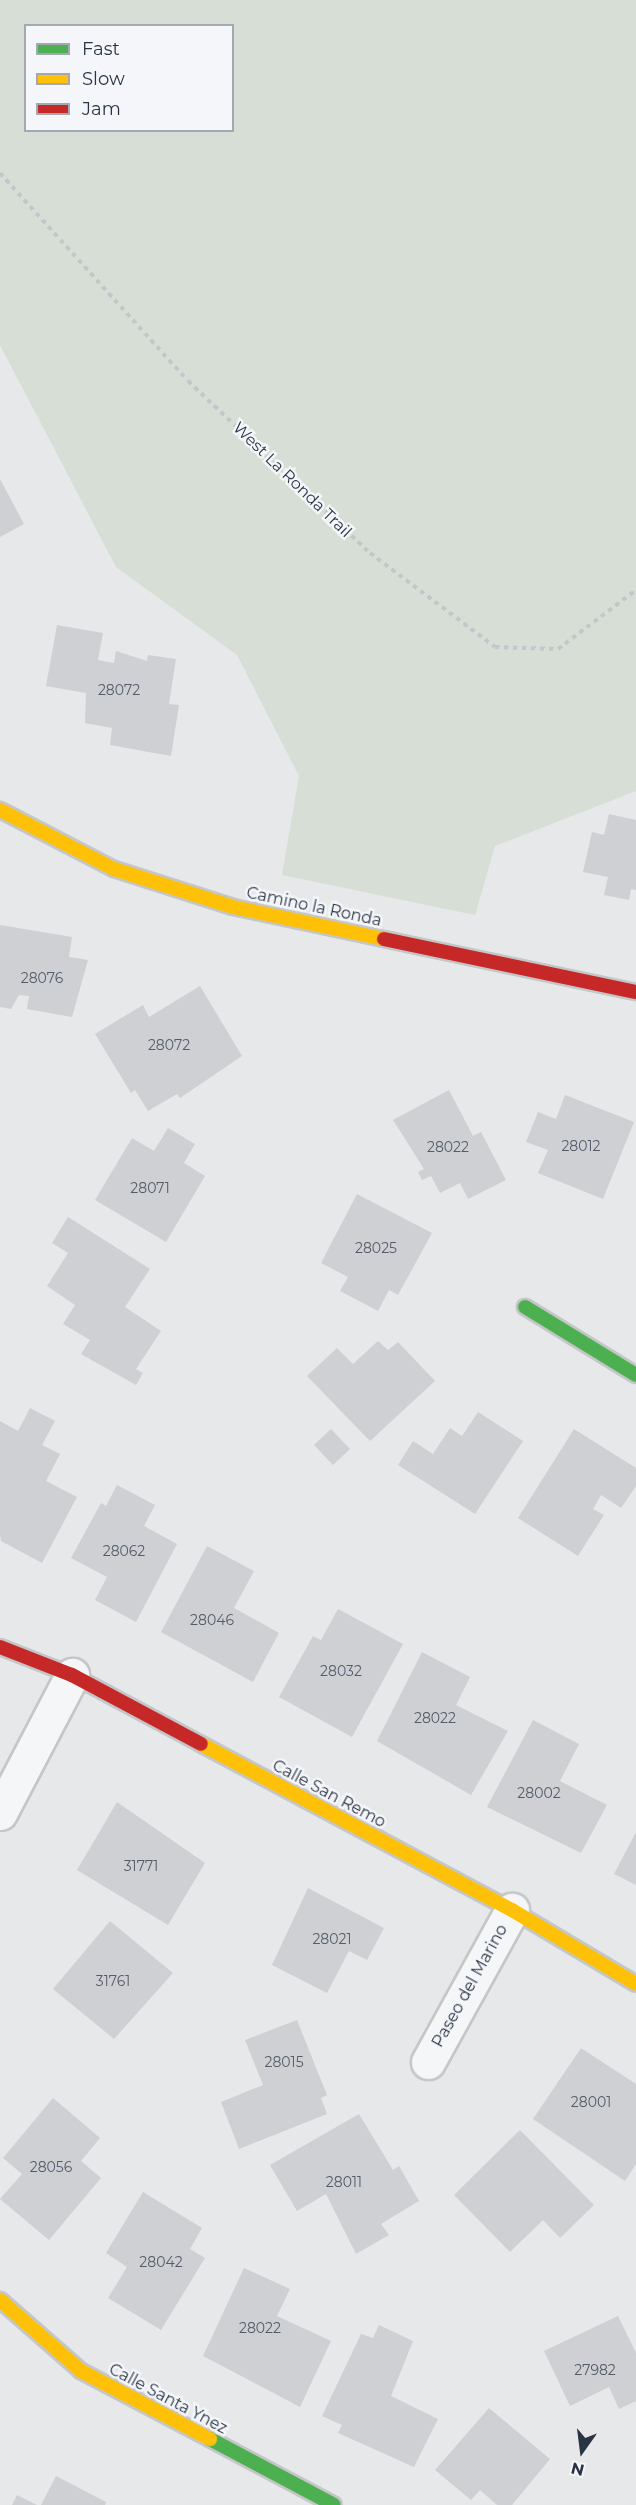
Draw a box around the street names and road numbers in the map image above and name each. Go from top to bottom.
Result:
street label: West La Ronda Trail [229,418,355,542]
street label: Camino la Ronda [245,883,383,931]
street label: Calle San Remo [269,1756,389,1832]
street label: Paseo del Marino [428,1921,512,2051]
street label: Calle Santa Ynez [106,2360,230,2438]

